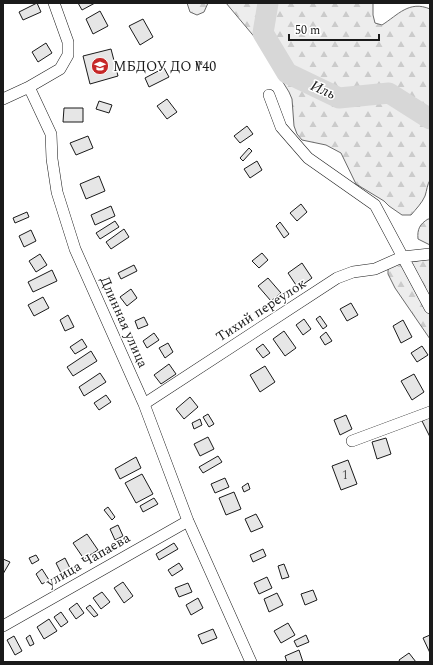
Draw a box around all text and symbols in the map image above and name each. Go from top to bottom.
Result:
scale bar [289,16,379,42]
text: 50 m [295,21,320,40]
school or university icon: МБДОУ ДО №40 [90,56,110,76]
place label: МБДОУ ДО №40 [113,56,216,77]
water label: Иль [307,74,339,106]
street label: Длинная улица [94,273,154,371]
street label: Тихий переулок [212,273,311,347]
house number: 1 [342,466,348,485]
street label: улица Чапаева [41,527,134,593]

